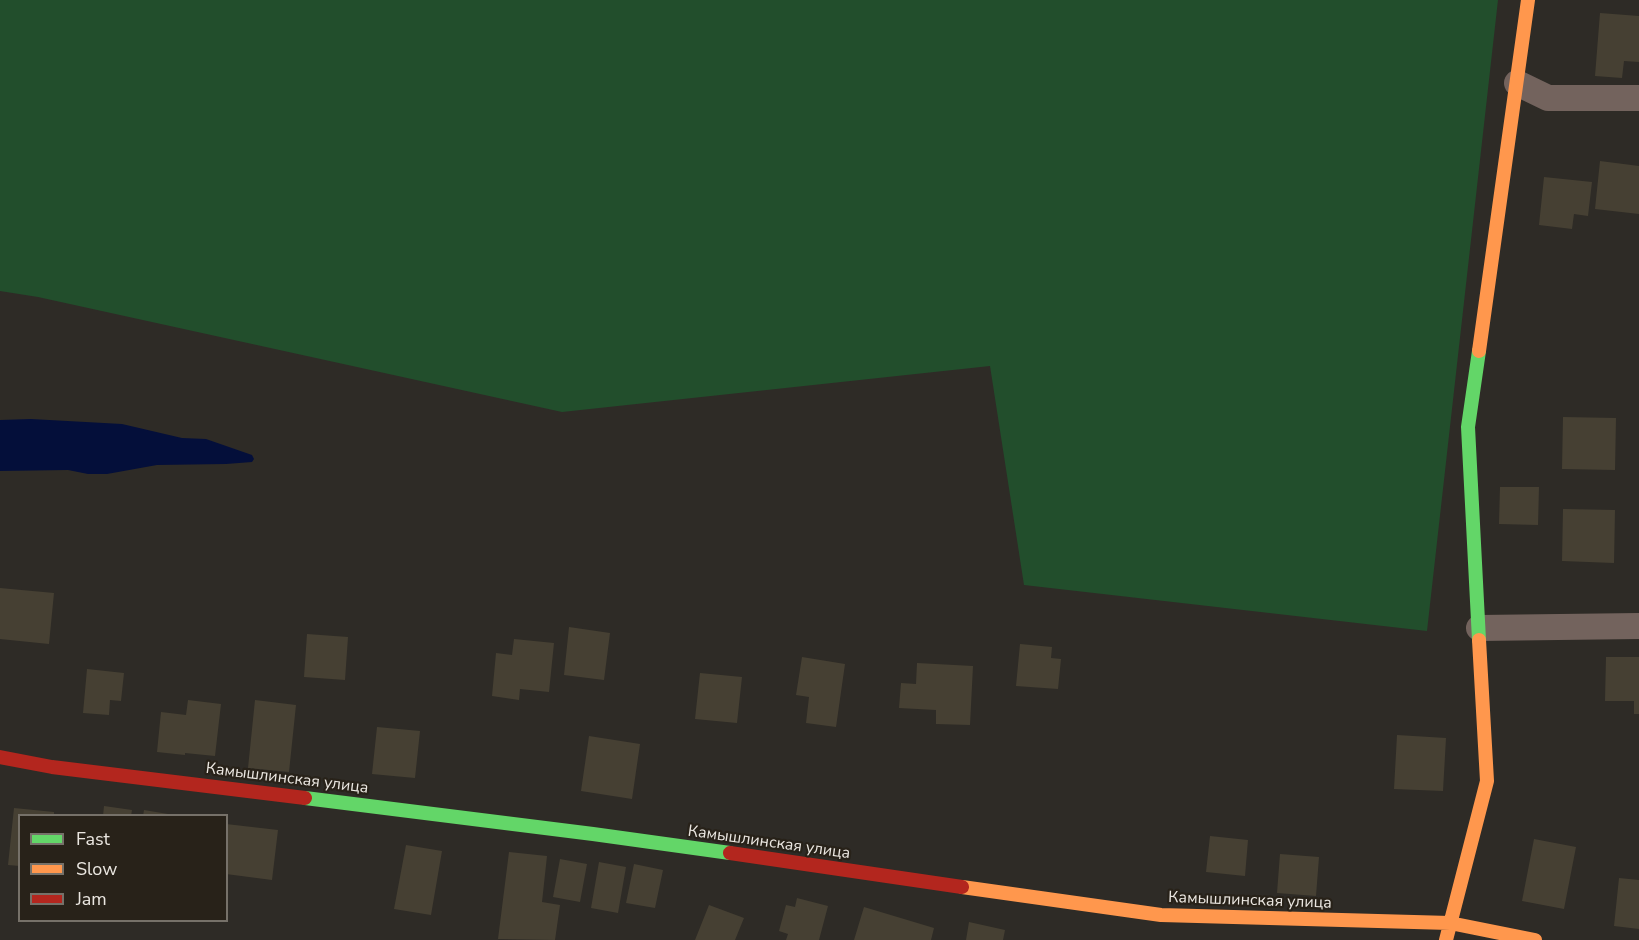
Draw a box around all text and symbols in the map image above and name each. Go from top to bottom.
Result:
street label: Камышлинская улица [205,759,369,799]
legend [18,814,228,922]
street label: Камышлинская улица [687,822,851,864]
text: Fast [76,827,110,851]
text: Slow [76,857,117,881]
text: Jam [76,887,107,911]
street label: Камышлинская улица [1168,889,1332,913]

